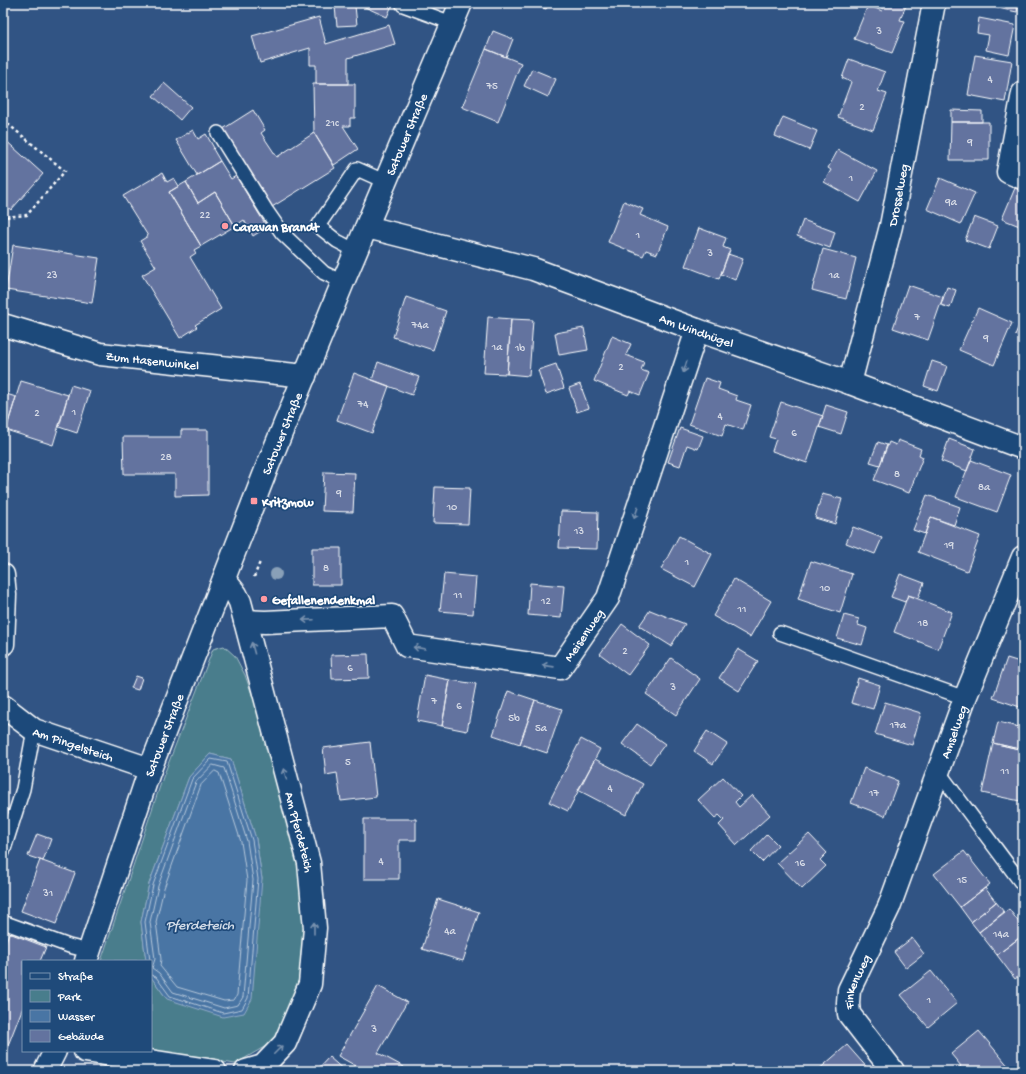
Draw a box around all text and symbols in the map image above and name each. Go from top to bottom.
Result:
house number: 3 [875,26,882,38]
house number: 4 [987,74,993,86]
house number: 75 [485,81,498,93]
street label: Satower Straße [384,91,432,178]
house number: 2 [859,102,865,114]
house number: 21c [325,118,340,130]
house number: 9 [966,137,973,149]
street label: Drosselweg [886,163,913,229]
house number: 1 [848,173,853,185]
house number: 9a [944,197,958,209]
house number: 22 [200,210,211,222]
marker: Caravan Brandt [220,221,230,231]
place label: Caravan Brandt [232,221,321,236]
house number: 1 [635,230,640,242]
house number: 3 [706,248,713,260]
house number: 23 [46,270,58,282]
house number: 1a [828,270,840,282]
street label: Am Windhügel [657,312,735,352]
house number: 7 [913,312,920,324]
house number: 74a [410,320,429,332]
house number: 9 [982,333,989,345]
house number: 1a [491,342,503,354]
house number: 1b [514,343,525,355]
street label: Zum Hasenwinkel [105,350,200,375]
one-way arrow [681,360,688,373]
house number: 2 [618,362,624,374]
street label: Satower Straße [260,390,307,477]
house number: 74 [357,399,369,411]
house number: 1 [71,407,76,419]
house number: 2 [34,408,40,420]
house number: 4 [717,411,723,423]
house number: 6 [791,428,797,440]
house number: 28 [160,452,172,464]
house number: 8 [894,469,900,481]
house number: 8a [978,482,991,494]
house number: 9 [335,488,342,500]
marker: Kritzmow [249,496,259,506]
place label: Kritzmow [261,496,315,511]
house number: 10 [446,502,457,514]
one-way arrow [632,506,639,519]
house number: 13 [573,526,584,538]
house number: 19 [943,540,954,552]
house number: 1 [684,557,689,569]
house number: 8 [323,563,329,575]
house number: 10 [819,583,830,595]
house number: 11 [453,590,462,602]
place label: Gefallenendenkmal [272,593,375,609]
marker: Gefallenendenkmal [259,594,269,604]
house number: 12 [540,596,552,608]
house number: 11 [737,604,746,616]
street label: Meisenweg [562,607,608,665]
one-way arrow [302,616,315,623]
house number: 18 [917,618,928,630]
one-way arrow [248,642,256,655]
one-way arrow [413,644,426,652]
house number: 2 [622,646,628,658]
one-way arrow [542,662,555,670]
house number: 6 [347,663,353,675]
house number: 3 [669,682,676,694]
street label: Satower Straße [143,692,189,779]
house number: 7 [430,696,437,708]
house number: 6 [456,701,462,713]
street label: Amselweg [939,704,972,761]
house number: 5b [508,713,520,725]
house number: 17a [889,720,907,732]
house number: 5a [535,723,548,735]
street label: Am Pingelsteich [30,725,115,766]
house number: 5 [345,757,351,769]
house number: 11 [1000,766,1009,778]
one-way arrow [281,767,289,780]
house number: 4 [607,783,613,795]
house number: 17 [868,788,879,800]
street label: Am Pferdeteich [281,790,315,873]
house number: 4 [378,856,384,868]
house number: 16 [794,858,805,870]
house number: 15 [956,875,967,887]
house number: 31 [42,888,53,900]
water label: Pferdeteich [166,918,234,935]
one-way arrow [310,922,318,935]
house number: 4a [444,926,457,938]
house number: 14a [992,929,1010,941]
street label: Finkenweg [843,953,875,1011]
legend [22,960,152,1052]
text: Straße [58,971,94,985]
text: Park [57,991,83,1005]
house number: 1 [926,995,931,1007]
text: Wasser [58,1011,96,1025]
house number: 3 [370,1024,377,1036]
text: Gebäude [58,1031,104,1045]
one-way arrow [273,1045,283,1055]

